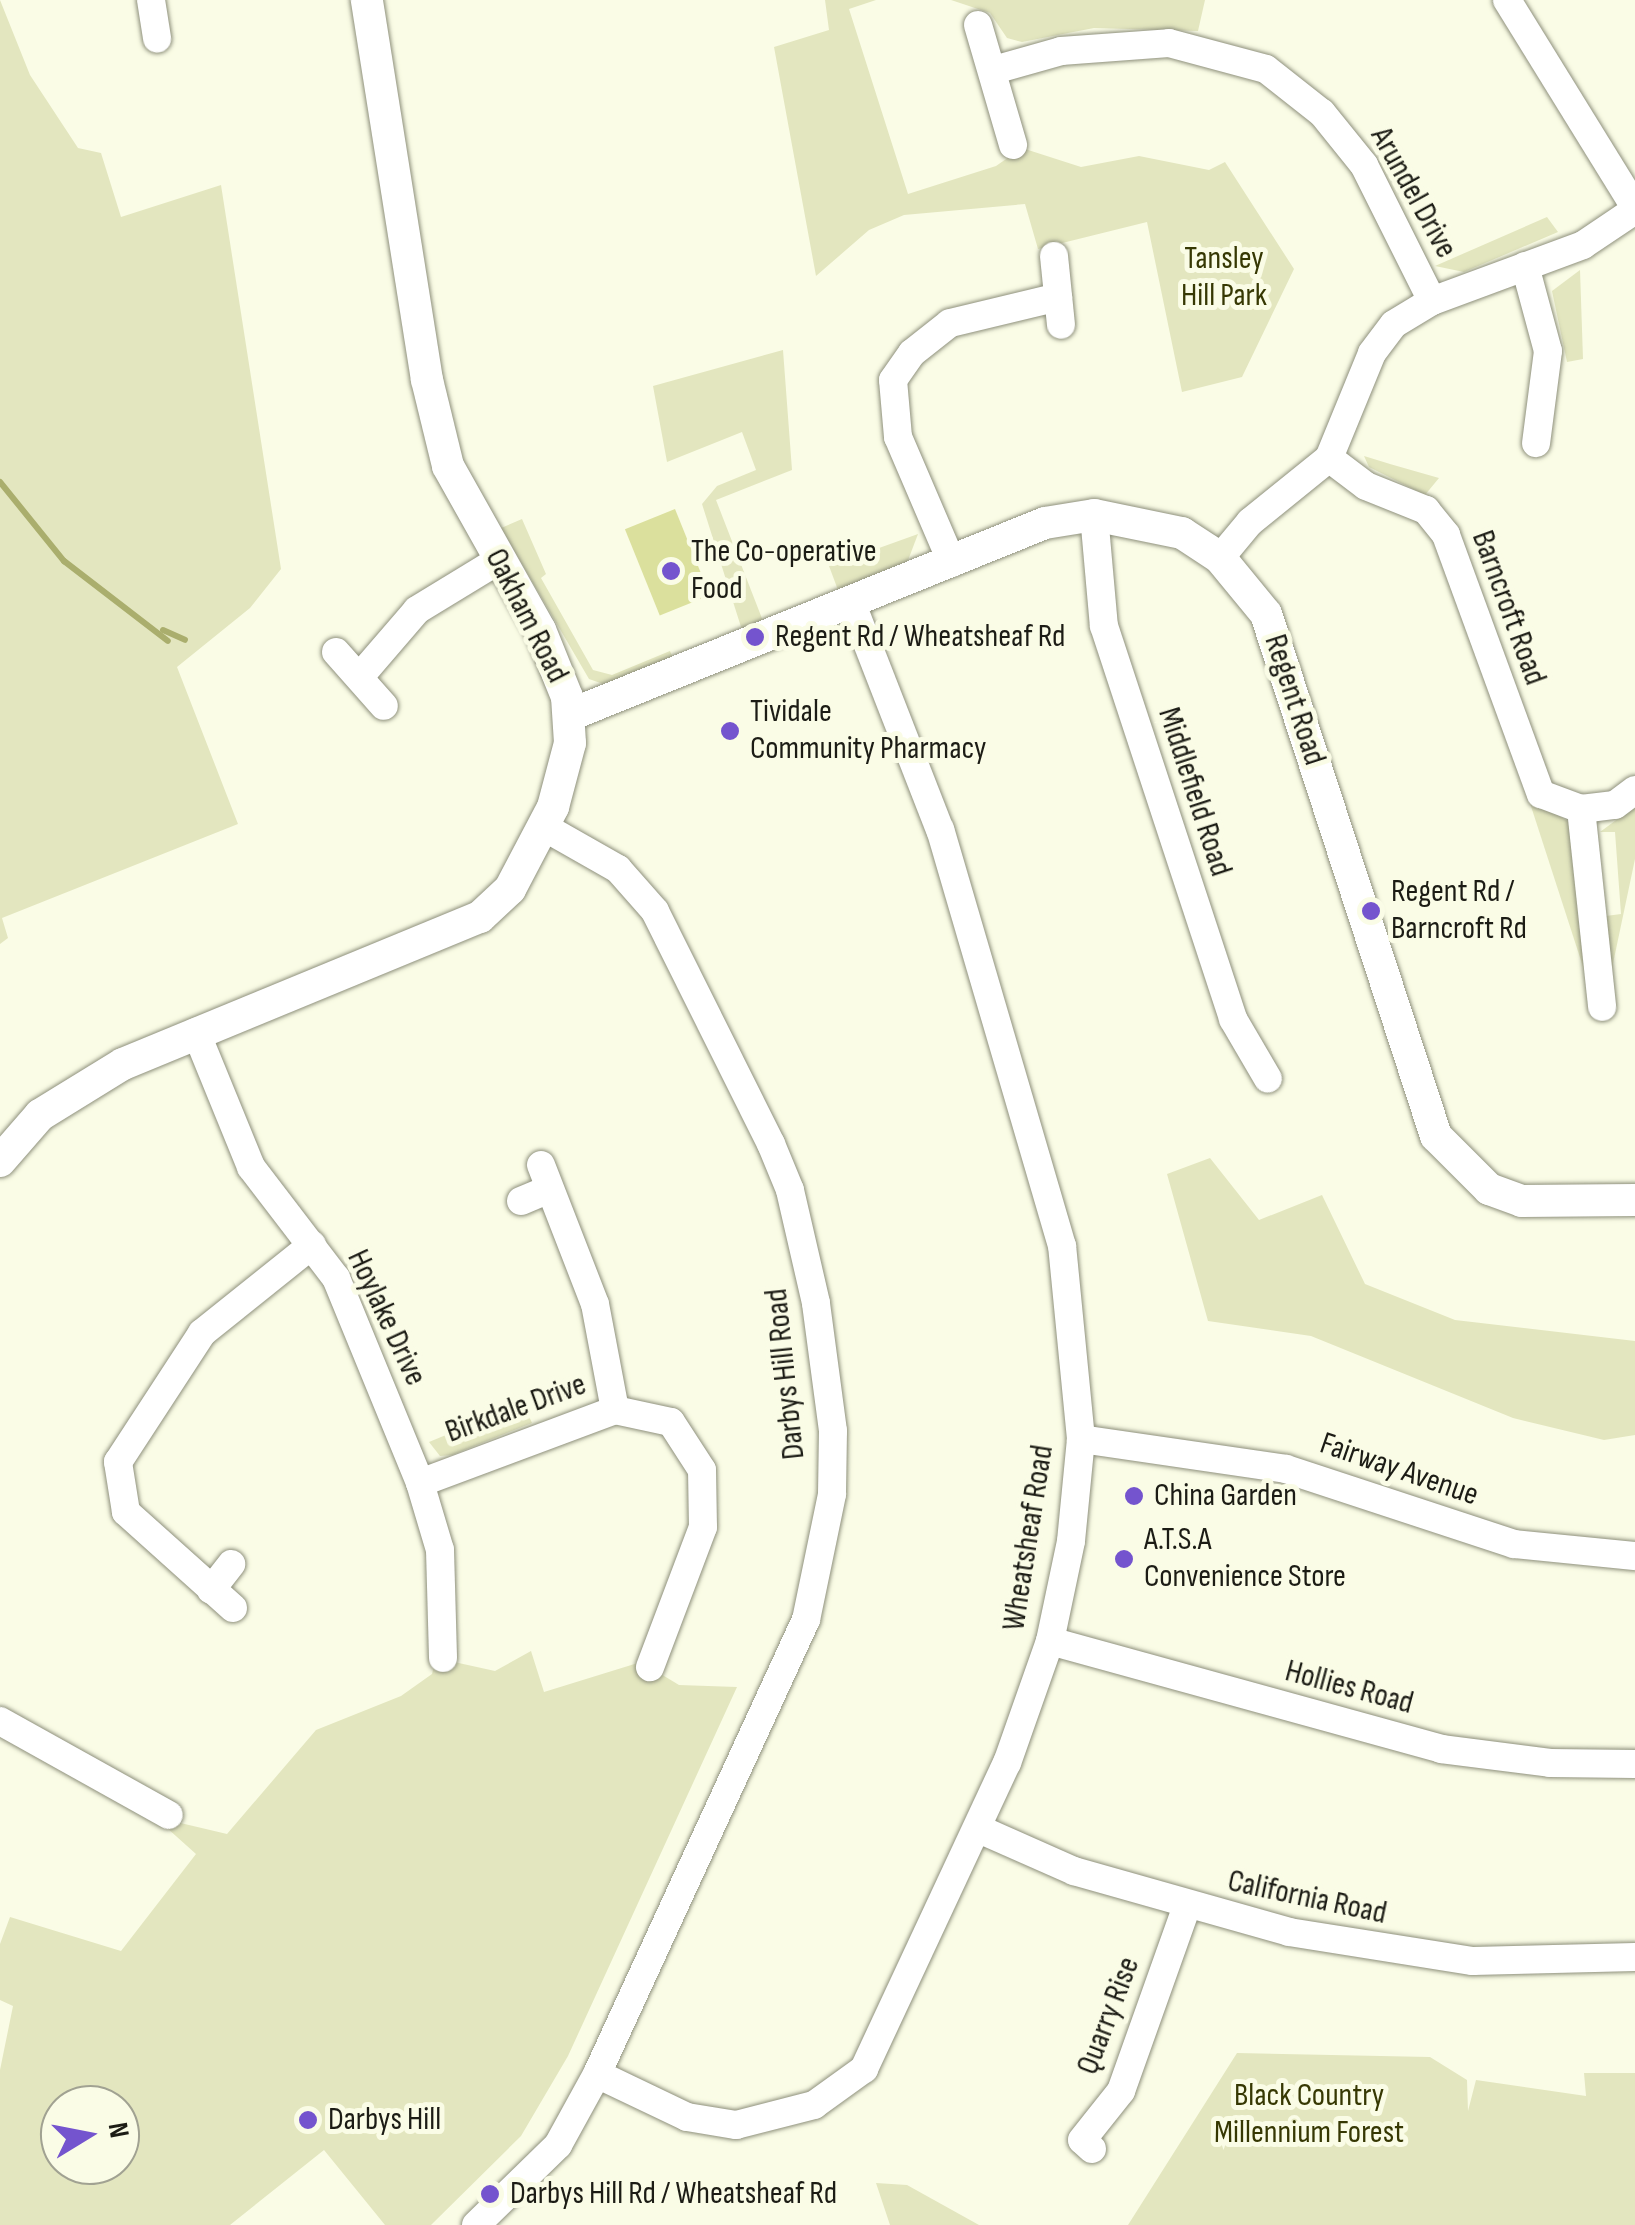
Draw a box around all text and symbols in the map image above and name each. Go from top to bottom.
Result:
street label: Arundel Drive [1361,121,1465,265]
park label: Tansley Hill Park [1181,241,1267,316]
street label: Barncroft Road [1462,526,1554,690]
place label: The Co-operative Food [691,534,877,609]
street label: Oakham Road [476,543,576,689]
marker: The Co-operative Food [660,560,682,582]
place label: Regent Rd / Wheatsheaf Rd [775,618,1065,656]
marker: Regent Rd / Wheatsheaf Rd [744,626,766,648]
street label: Regent Road [1255,630,1333,770]
place label: Tividale Community Pharmacy [750,694,986,769]
street label: Middlefield Road [1149,703,1239,881]
marker: Tividale Community Pharmacy [719,720,741,742]
place label: Regent Rd / Barncroft Rd [1391,874,1527,949]
marker: Regent Rd / Barncroft Rd [1360,900,1382,922]
street label: Hoylake Drive [338,1244,434,1392]
street label: Darbys Hill Road [758,1287,814,1461]
street label: Birkdale Drive [441,1366,591,1452]
street label: Fairway Avenue [1315,1425,1483,1515]
street label: Wheatsheaf Road [995,1443,1063,1633]
place label: China Garden [1154,1477,1297,1515]
marker: China Garden [1123,1485,1145,1507]
place label: A.T.S.A Convenience Store [1144,1522,1346,1597]
marker: A.T.S.A Convenience Store [1113,1548,1135,1570]
street label: Hollies Road [1281,1653,1417,1723]
street label: California Road [1224,1862,1390,1934]
street label: Quarry Rise [1069,1952,1149,2080]
park label: Black Country Millennium Forest [1214,2078,1404,2153]
north arrow [40,2085,140,2185]
place label: Darbys Hill [328,2101,441,2139]
marker: Darbys Hill [297,2109,319,2131]
text: N [101,2120,136,2140]
place label: Darbys Hill Rd / Wheatsheaf Rd [510,2175,837,2213]
marker: Darbys Hill Rd / Wheatsheaf Rd [479,2183,501,2205]

